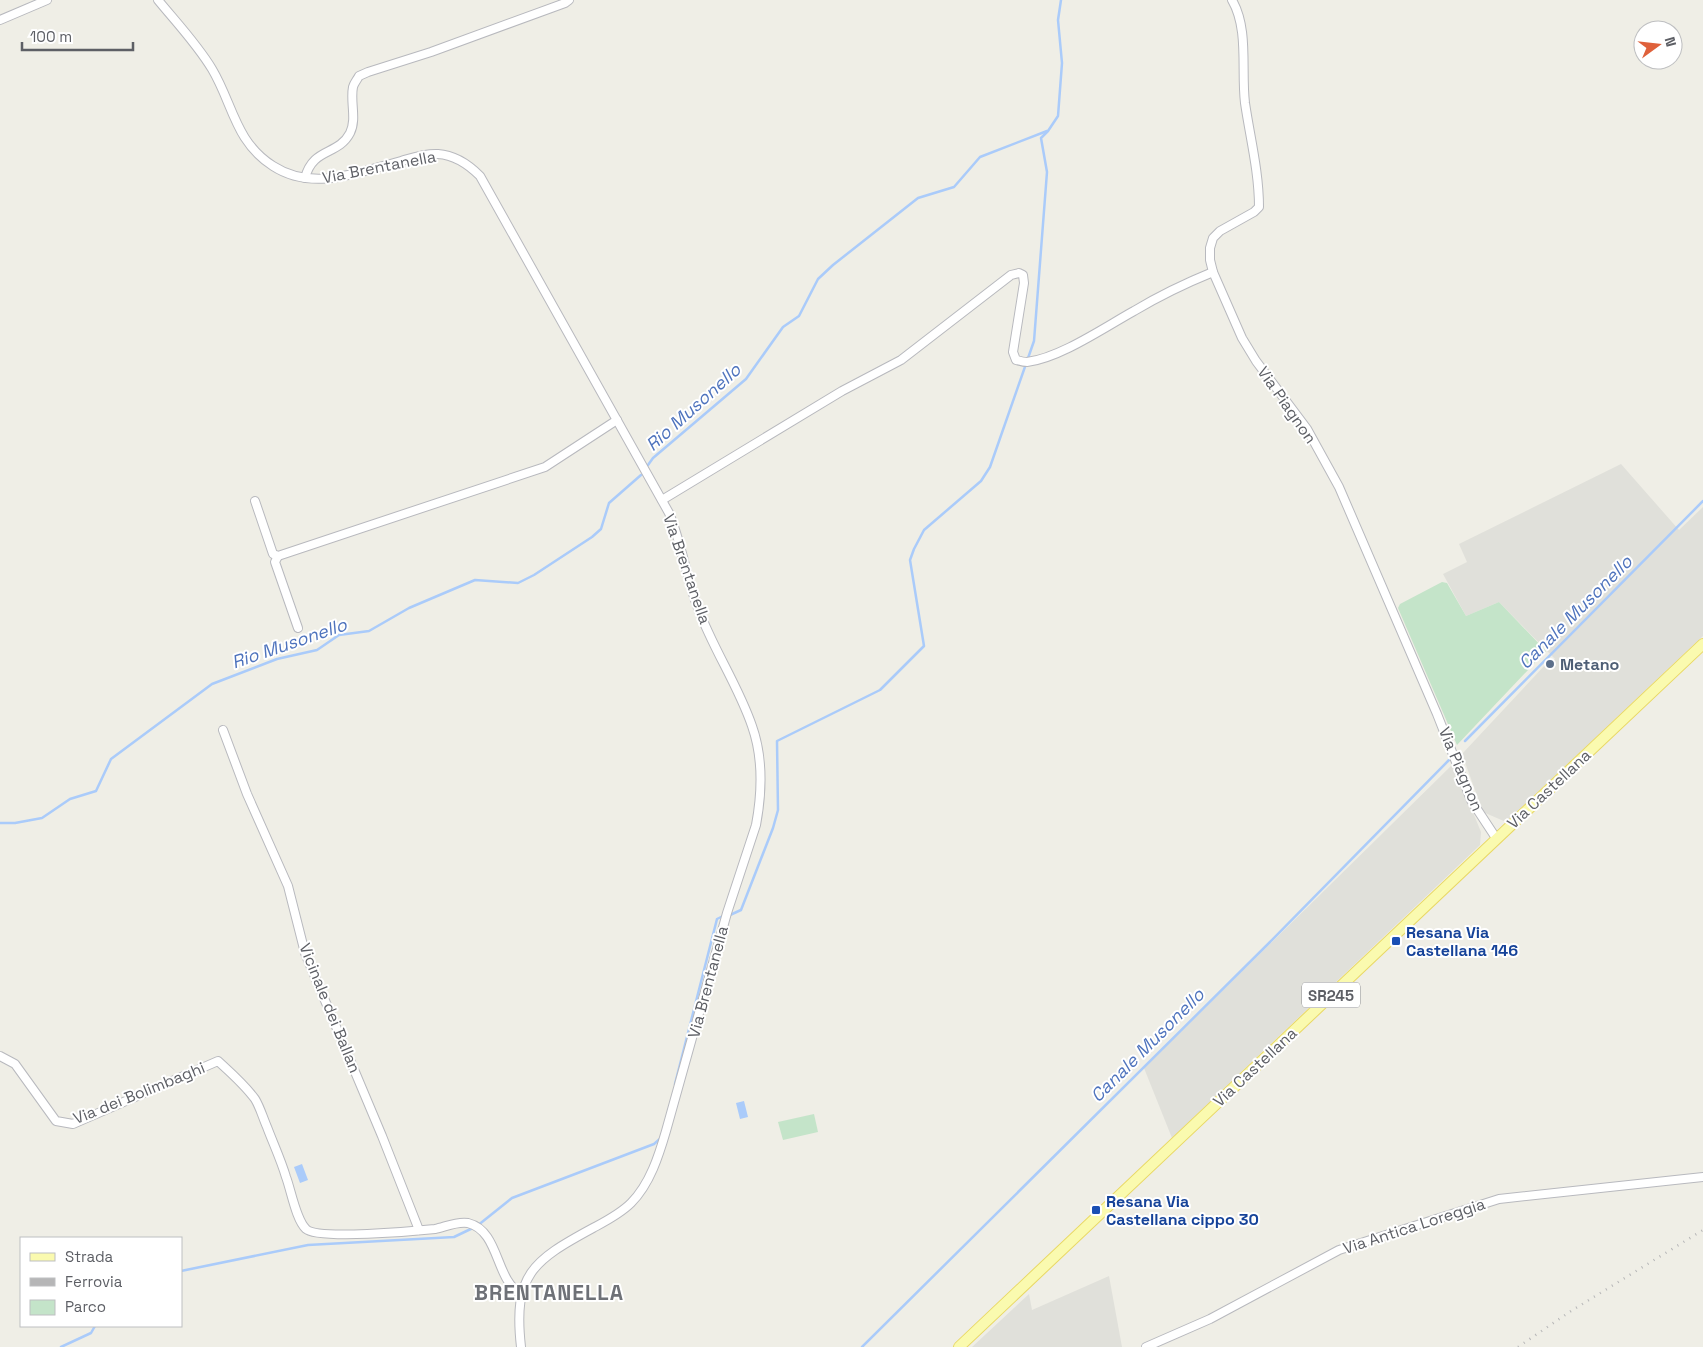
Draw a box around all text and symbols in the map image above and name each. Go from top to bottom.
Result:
scale bar [22,20,134,52]
north arrow [1633,20,1683,70]
text: 100 m [30,27,72,46]
text: N [1661,35,1680,49]
street label: Via Brentanella [320,146,438,188]
water label: Rio Musonello [641,358,746,456]
street label: Via Piagnon [1253,362,1321,448]
street label: Via Brentanella [658,511,716,627]
water label: Canale Musonello [1513,550,1637,674]
water label: Rio Musonello [228,612,350,673]
place label: Metano [1560,654,1619,675]
marker: Metano [1544,658,1556,670]
street label: Via Piagnon [1434,724,1488,814]
street label: Via Castellana [1503,745,1595,833]
place label: Resana Via Castellana 146 [1406,922,1518,961]
street label: Via Brentanella [683,924,733,1040]
marker: Resana Via Castellana 146 [1390,935,1402,947]
street label: Vicinale dei Ballan [294,940,366,1076]
road number: SR245 [1302,982,1360,1008]
water label: Canale Musonello [1085,983,1209,1107]
street label: Via Castellana [1209,1023,1301,1111]
street label: Via dei Bolimbaghi [70,1057,208,1129]
place label: Resana Via Castellana cippo 30 [1106,1191,1259,1230]
street label: Via Antica Loreggia [1340,1193,1488,1259]
marker: Resana Via Castellana cippo 30 [1090,1204,1102,1216]
legend [20,1237,182,1327]
text: Strada [65,1247,114,1266]
text: Ferrovia [65,1272,123,1291]
district label: BRENTANELLA [474,1279,624,1306]
text: Parco [65,1297,106,1316]

